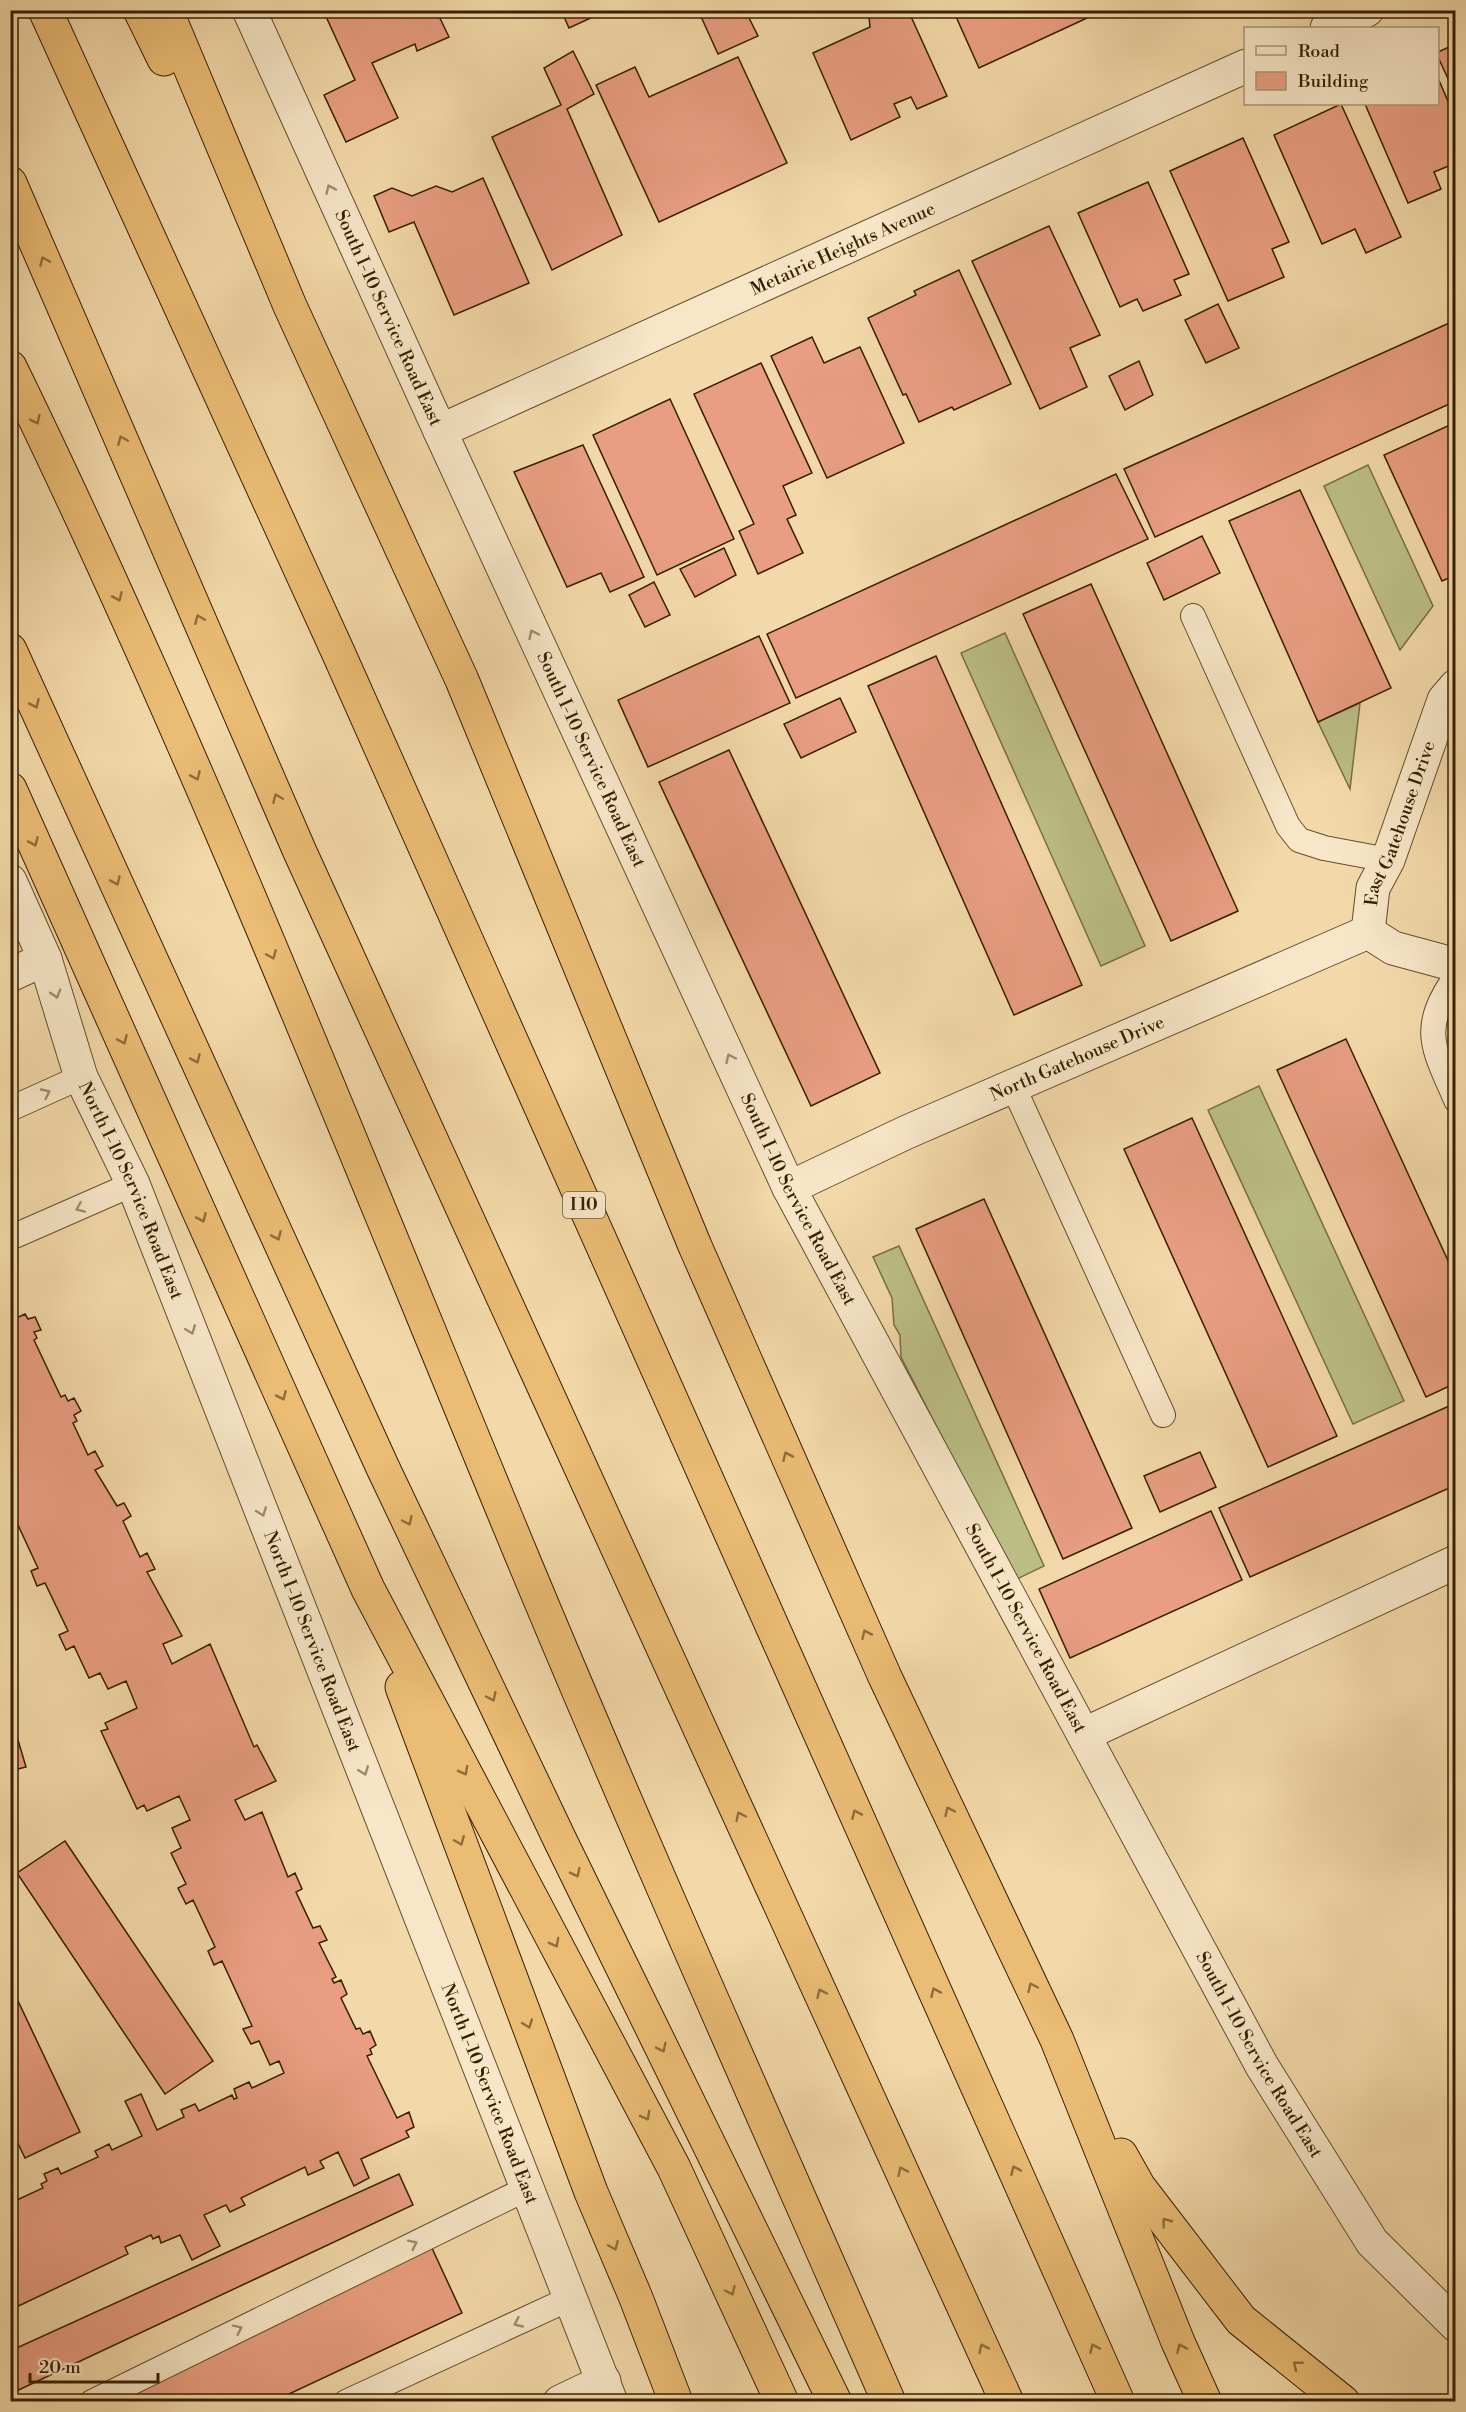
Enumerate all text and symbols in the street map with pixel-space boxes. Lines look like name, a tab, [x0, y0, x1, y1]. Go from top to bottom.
legend	[1244, 27, 1439, 105]
text: Road	[1298, 40, 1341, 63]
text: Building	[1297, 70, 1369, 93]
one-way arrow	[325, 184, 337, 195]
street label: Metairie Heights Avenue	[747, 197, 939, 301]
street label: South I-10 Service Road East	[330, 206, 448, 430]
one-way arrow	[40, 256, 52, 267]
one-way arrow	[29, 413, 40, 424]
one-way arrow	[117, 435, 129, 446]
one-way arrow	[110, 591, 122, 602]
one-way arrow	[195, 614, 207, 625]
one-way arrow	[529, 629, 541, 640]
street label: South I-10 Service Road East	[532, 648, 651, 871]
one-way arrow	[27, 697, 39, 708]
street label: East Gatehouse Drive	[1360, 738, 1440, 907]
one-way arrow	[189, 769, 201, 780]
one-way arrow	[272, 793, 284, 804]
one-way arrow	[27, 836, 39, 847]
one-way arrow	[108, 875, 120, 886]
one-way arrow	[265, 949, 277, 960]
one-way arrow	[49, 988, 61, 999]
street label: North Gatehouse Drive	[986, 1010, 1168, 1106]
one-way arrow	[115, 1033, 127, 1044]
one-way arrow	[189, 1052, 201, 1063]
one-way arrow	[725, 1054, 737, 1065]
street label: North I-10 Service Road East	[73, 1078, 189, 1303]
one-way arrow	[39, 1088, 50, 1100]
street label: South I-10 Service Road East	[735, 1089, 862, 1310]
road number: I 10	[563, 1192, 605, 1218]
one-way arrow	[75, 1200, 86, 1212]
one-way arrow	[195, 1211, 207, 1222]
one-way arrow	[270, 1230, 282, 1241]
one-way arrow	[184, 1324, 196, 1335]
one-way arrow	[274, 1389, 286, 1400]
one-way arrow	[783, 1451, 795, 1462]
one-way arrow	[255, 1506, 267, 1517]
one-way arrow	[401, 1515, 413, 1526]
street label: South I-10 Service Road East	[960, 1519, 1092, 1738]
street label: North I-10 Service Road East	[259, 1527, 366, 1756]
one-way arrow	[862, 1630, 874, 1641]
one-way arrow	[484, 1691, 496, 1702]
one-way arrow	[357, 1765, 369, 1776]
one-way arrow	[457, 1765, 468, 1775]
one-way arrow	[944, 1807, 956, 1818]
one-way arrow	[851, 1809, 863, 1820]
one-way arrow	[735, 1811, 747, 1822]
one-way arrow	[453, 1836, 466, 1846]
one-way arrow	[569, 1867, 580, 1877]
one-way arrow	[548, 1937, 559, 1948]
street label: South I-10 Service Road East	[1191, 1947, 1328, 2163]
street label: North I-10 Service Road East	[436, 1980, 544, 2208]
one-way arrow	[1027, 1983, 1039, 1994]
one-way arrow	[930, 1987, 942, 1998]
one-way arrow	[816, 1989, 828, 2000]
one-way arrow	[520, 2018, 533, 2029]
one-way arrow	[654, 2042, 666, 2053]
one-way arrow	[639, 2109, 650, 2120]
one-way arrow	[1010, 2165, 1022, 2176]
one-way arrow	[897, 2166, 909, 2177]
one-way arrow	[1162, 2218, 1173, 2229]
one-way arrow	[407, 2239, 418, 2251]
one-way arrow	[607, 2240, 619, 2251]
one-way arrow	[724, 2285, 736, 2296]
one-way arrow	[514, 2315, 525, 2327]
one-way arrow	[232, 2325, 243, 2337]
one-way arrow	[1089, 2343, 1101, 2354]
one-way arrow	[978, 2344, 990, 2355]
one-way arrow	[1176, 2344, 1188, 2355]
scale bar	[30, 2346, 158, 2384]
text: 20 m	[39, 2356, 81, 2379]
one-way arrow	[1293, 2361, 1304, 2372]

